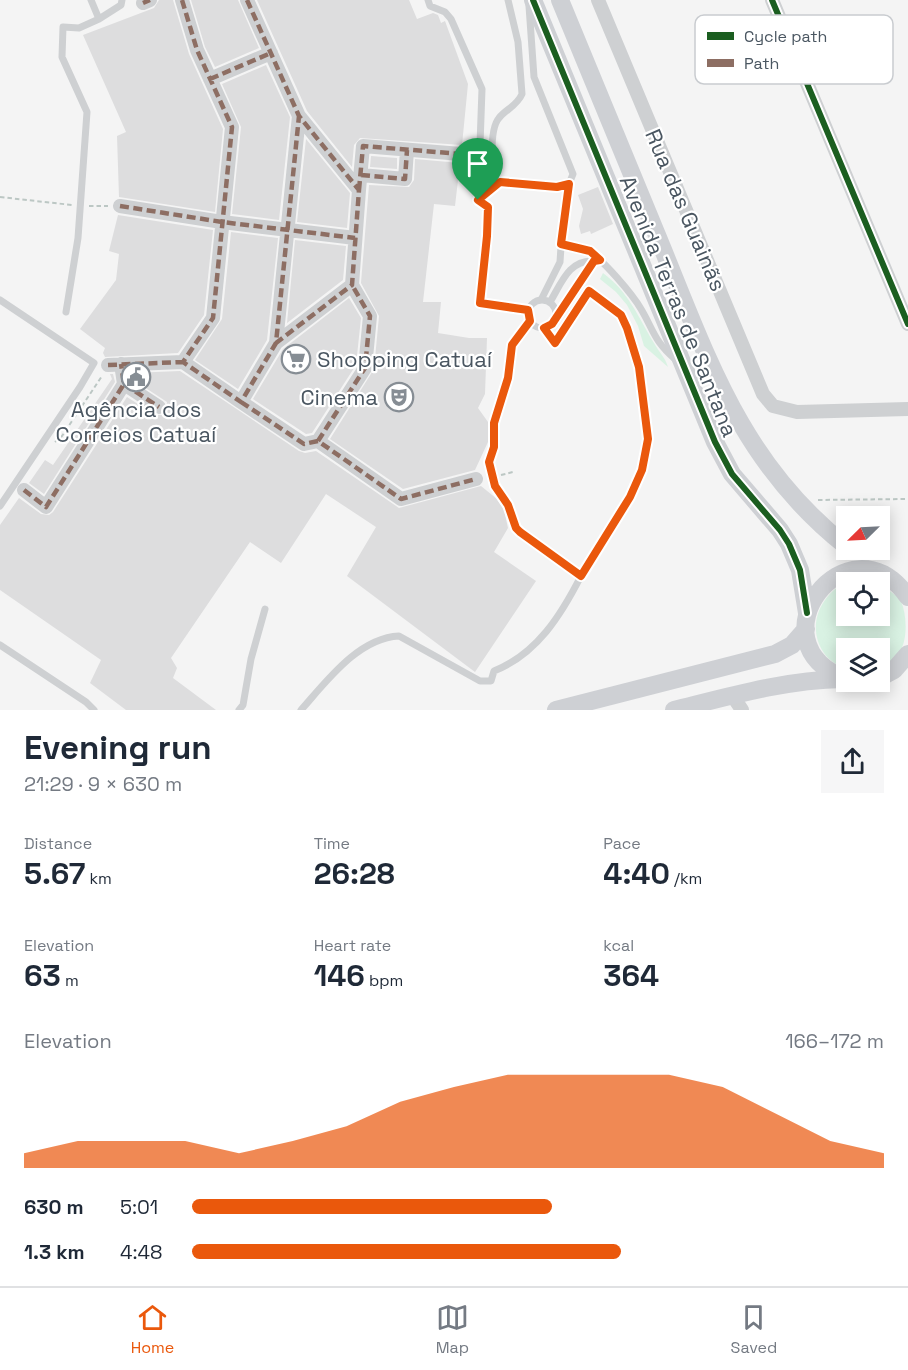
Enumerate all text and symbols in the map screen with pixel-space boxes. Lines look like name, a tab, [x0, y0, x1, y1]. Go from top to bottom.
legend	[695, 15, 893, 84]
text: Cycle path	[744, 26, 827, 47]
text: Path	[744, 53, 779, 74]
street label: Rua das Guainãs	[639, 125, 733, 295]
pin	[452, 138, 503, 200]
icon: arrive	[461, 147, 494, 180]
street label: Avenida Terras de Santana	[614, 171, 744, 441]
supermarket icon: Shopping Catuaí	[280, 343, 312, 375]
place label: Shopping Catuaí	[317, 345, 493, 373]
public building icon: Agência dos Correios Catuaí	[120, 361, 152, 393]
theatre icon: Cinema	[383, 381, 415, 413]
place label: Cinema	[300, 383, 378, 411]
place label: Agência dos Correios Catuaí	[56, 395, 217, 448]
north arrow	[836, 506, 890, 560]
map controls	[836, 506, 890, 692]
button: locate	[836, 572, 890, 626]
button: layers	[836, 638, 890, 692]
text: Evening run	[24, 727, 212, 769]
button: share	[821, 730, 884, 793]
text: 21:29 · 9 × 630 m	[24, 771, 182, 797]
text: Distance	[24, 833, 92, 854]
text: Time	[314, 833, 350, 854]
text: Pace	[603, 833, 641, 854]
text: 5.67	[24, 854, 85, 893]
text: 26:28	[314, 854, 395, 893]
text: 4:40	[603, 854, 670, 893]
text: km	[85, 868, 112, 889]
text: /km	[670, 868, 702, 889]
text: Elevation	[24, 935, 94, 956]
text: Heart rate	[314, 935, 391, 956]
text: kcal	[603, 935, 634, 956]
text: 63	[24, 956, 61, 995]
text: 146	[314, 956, 365, 995]
text: 364	[603, 956, 659, 995]
text: m	[61, 970, 79, 991]
text: bpm	[365, 970, 403, 991]
text: Elevation	[24, 1028, 112, 1054]
text: 166–172 m	[785, 1028, 884, 1054]
text: 630 m	[24, 1194, 84, 1220]
text: 5:01	[120, 1194, 158, 1220]
text: 1.3 km	[24, 1239, 85, 1265]
text: 4:48	[120, 1239, 163, 1265]
tab: Home	[131, 1301, 174, 1358]
tab: Map	[436, 1301, 469, 1358]
tab: Saved	[731, 1301, 777, 1358]

